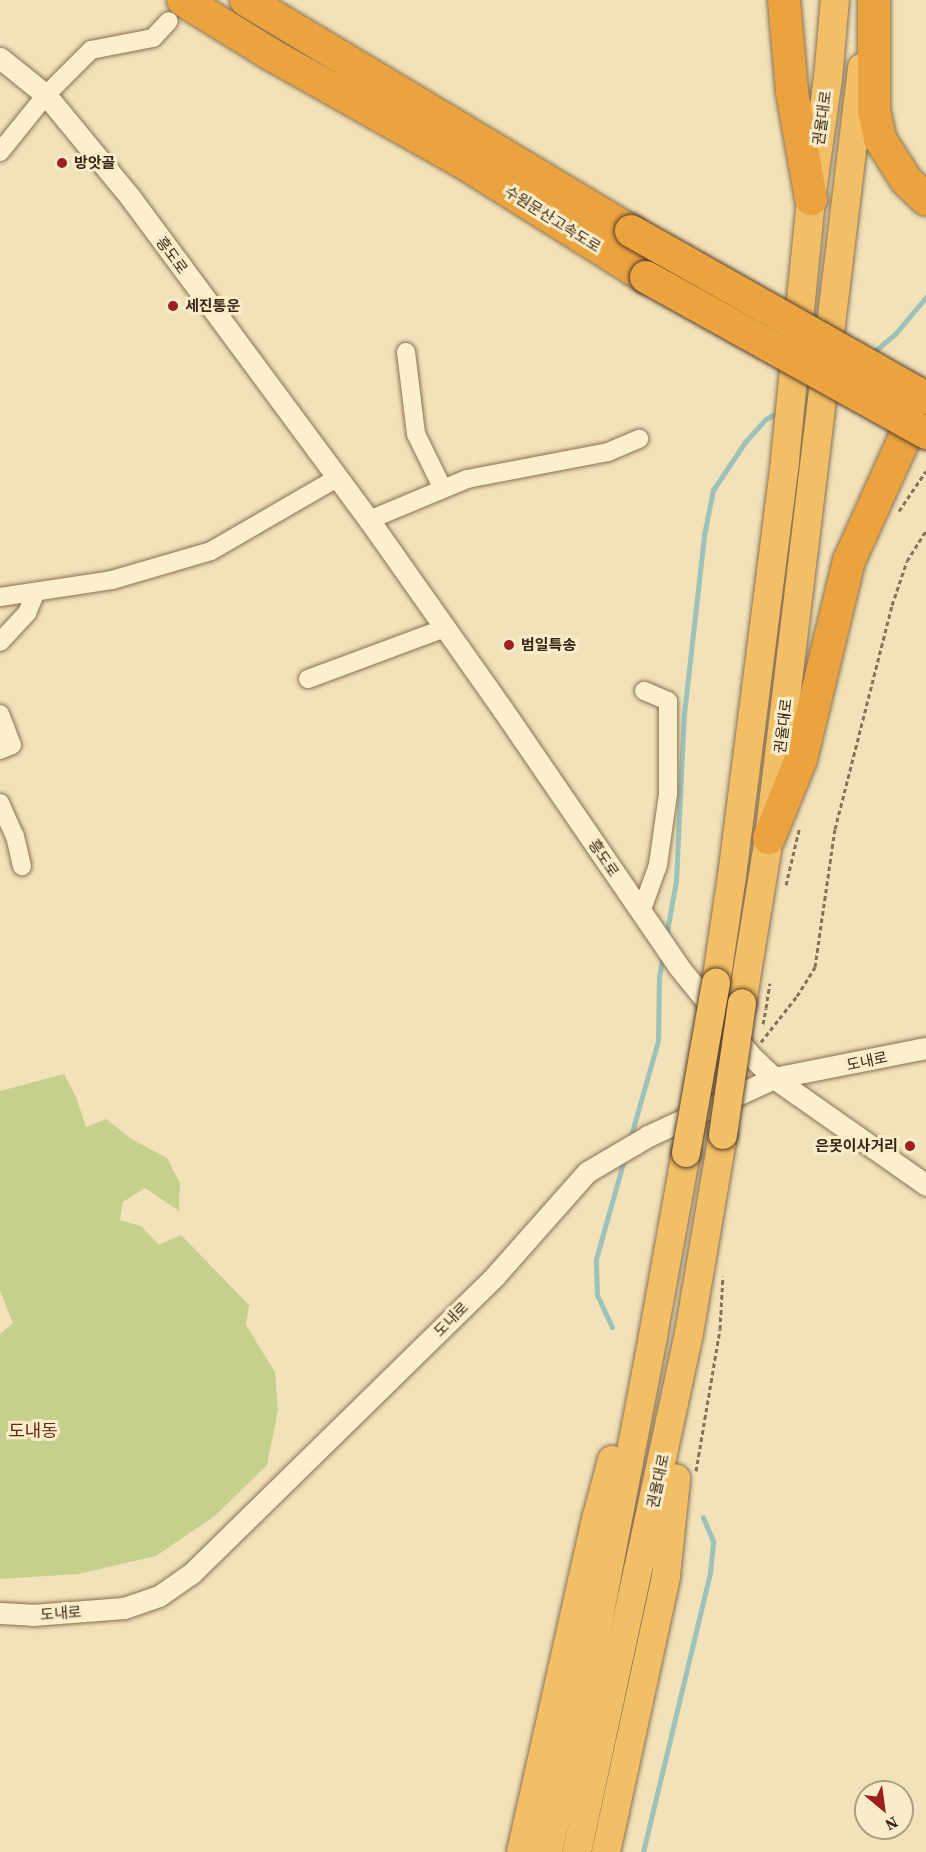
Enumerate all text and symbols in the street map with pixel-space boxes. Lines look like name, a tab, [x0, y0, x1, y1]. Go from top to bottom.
street label: 권율대로	[809, 89, 835, 147]
place label: 방앗골	[74, 154, 115, 172]
marker: 방앗골	[55, 156, 69, 170]
street label: 수원문산고속도로	[501, 182, 605, 256]
street label: 흥도로	[153, 233, 191, 277]
place label: 세진통운	[185, 297, 240, 315]
marker: 세진통운	[166, 299, 180, 313]
place label: 범일특송	[521, 636, 576, 654]
marker: 범일특송	[502, 638, 516, 652]
street label: 권율대로	[771, 698, 795, 754]
street label: 흥도로	[585, 836, 623, 880]
street label: 도내로	[845, 1048, 889, 1074]
place label: 은못이사거리	[815, 1137, 898, 1155]
marker: 은못이사거리	[903, 1139, 917, 1153]
street label: 도내로	[430, 1298, 472, 1340]
district label: 도내동	[8, 1420, 58, 1442]
street label: 권율대로	[643, 1452, 673, 1510]
street label: 도내로	[40, 1603, 82, 1623]
north arrow	[854, 1780, 914, 1840]
text: N	[881, 1812, 902, 1836]

